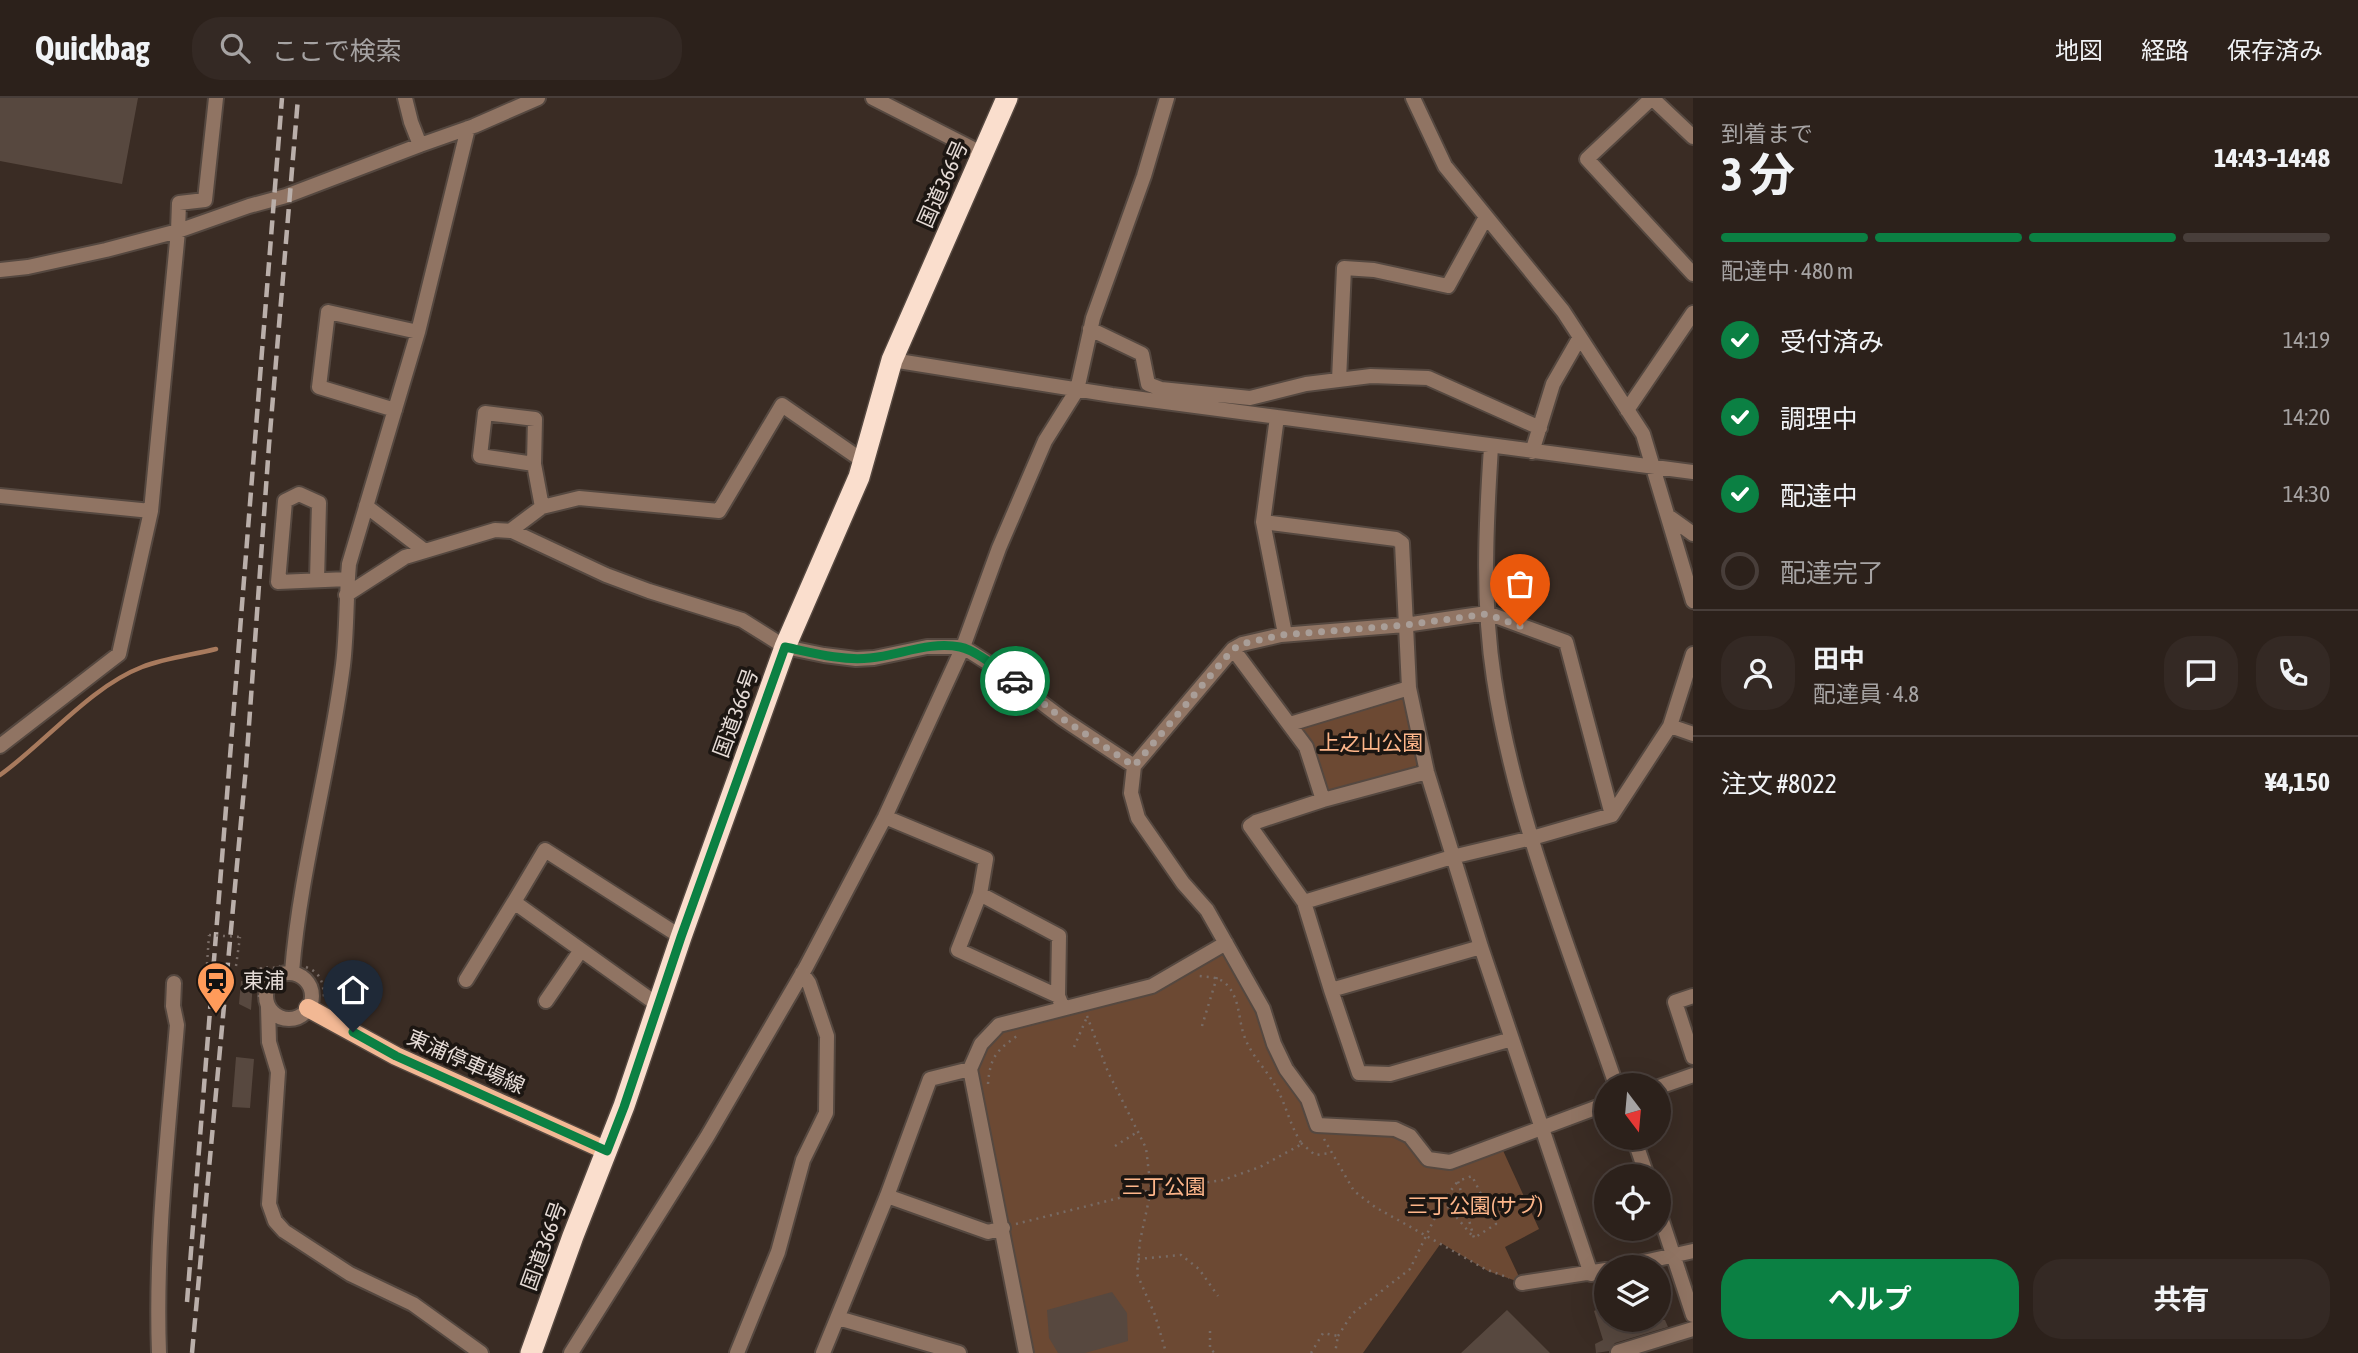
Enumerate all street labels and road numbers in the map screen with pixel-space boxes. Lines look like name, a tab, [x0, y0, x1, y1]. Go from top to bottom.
street label: 国道366号	[912, 136, 972, 231]
street label: 国道366号	[708, 665, 762, 760]
street label: 東浦停車場線	[404, 1024, 529, 1098]
street label: 国道366号	[516, 1198, 570, 1293]

